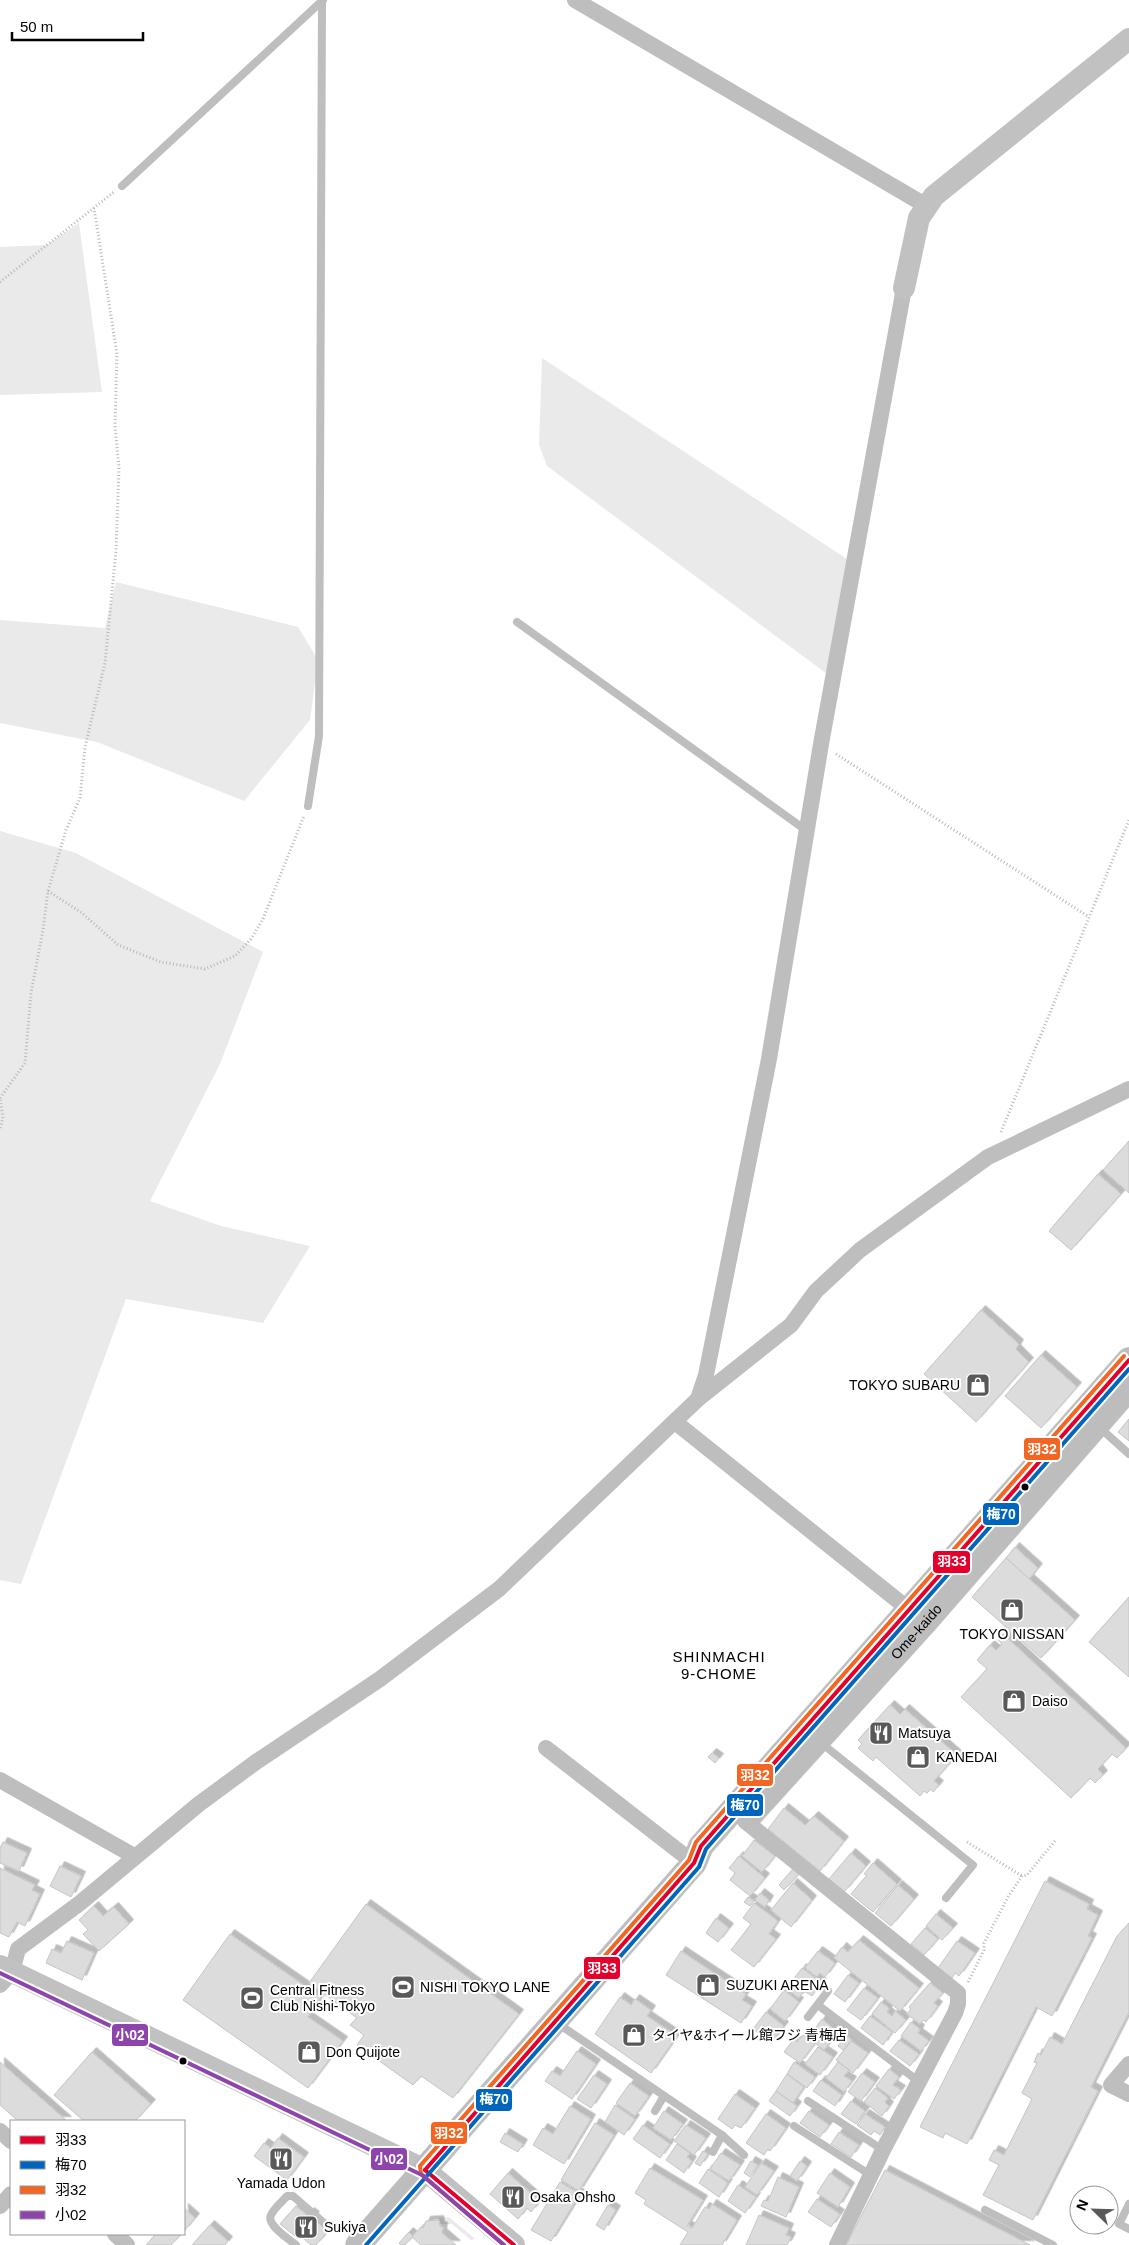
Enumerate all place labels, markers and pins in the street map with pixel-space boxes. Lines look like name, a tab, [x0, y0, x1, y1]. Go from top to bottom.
shop icon: TOKYO SUBARU	[965, 1372, 991, 1398]
place label: TOKYO SUBARU	[849, 1377, 960, 1393]
unlabelled marker	[1020, 1482, 1030, 1492]
shop icon: TOKYO NISSAN	[999, 1597, 1025, 1623]
place label: TOKYO NISSAN	[960, 1626, 1064, 1642]
shop icon: Daiso	[1001, 1688, 1027, 1714]
place label: Daiso	[1032, 1693, 1068, 1709]
restaurant icon: Matsuya	[868, 1720, 894, 1746]
place label: Matsuya	[898, 1725, 951, 1741]
shop icon: KANEDAI	[905, 1744, 931, 1770]
place label: KANEDAI	[936, 1749, 997, 1765]
shop icon: SUZUKI ARENA	[695, 1972, 721, 1998]
sports icon: NISHI TOKYO LANE	[390, 1974, 416, 2000]
place label: SUZUKI ARENA	[726, 1977, 829, 1993]
place label: NISHI TOKYO LANE	[420, 1979, 550, 1995]
place label: Central Fitness Club Nishi-Tokyo	[270, 1982, 375, 2014]
sports icon: Central Fitness Club Nishi-Tokyo	[239, 1985, 265, 2011]
shop icon: タイヤ&ホイール館フジ 青梅店	[621, 2022, 647, 2048]
place label: タイヤ&ホイール館フジ 青梅店	[652, 2027, 847, 2043]
shop icon: Don Quijote	[296, 2039, 322, 2065]
place label: Don Quijote	[326, 2044, 400, 2060]
unlabelled marker	[178, 2056, 188, 2066]
restaurant icon: Yamada Udon	[268, 2146, 294, 2172]
place label: Yamada Udon	[237, 2175, 325, 2191]
restaurant icon: Osaka Ohsho	[500, 2184, 526, 2210]
place label: Osaka Ohsho	[530, 2189, 616, 2205]
restaurant icon: Sukiya	[293, 2214, 319, 2240]
place label: Sukiya	[324, 2219, 366, 2235]

